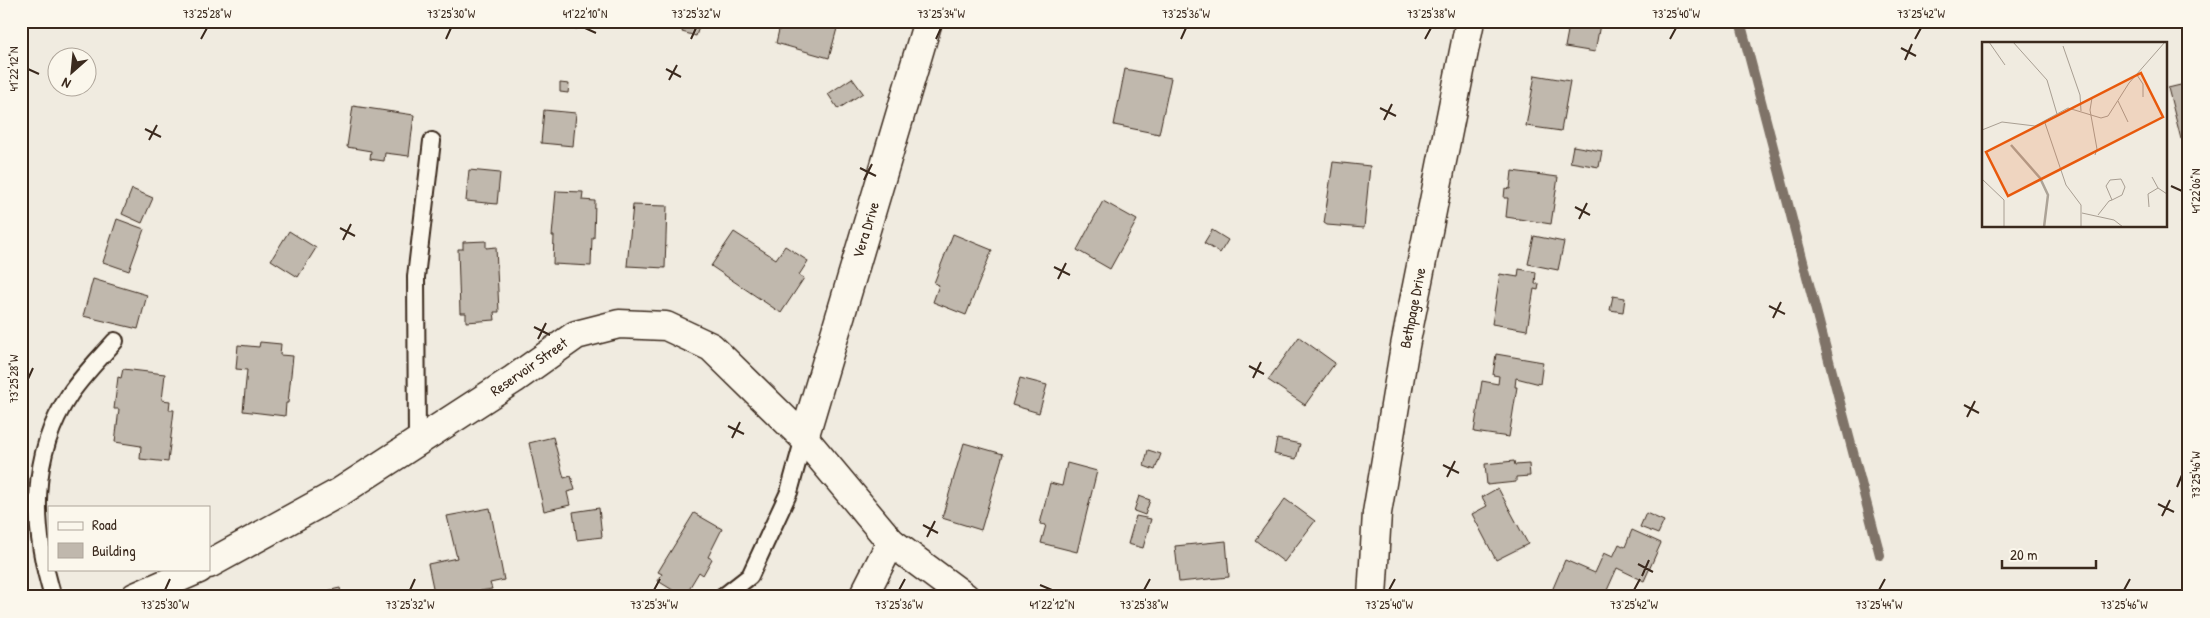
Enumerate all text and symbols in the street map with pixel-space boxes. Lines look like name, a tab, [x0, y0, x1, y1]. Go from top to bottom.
text: 73°25'28"W	[183, 5, 232, 22]
text: 73°25'30"W	[427, 5, 476, 22]
text: 41°22'10"N	[563, 5, 607, 22]
text: 73°25'32"W	[672, 5, 721, 22]
text: 73°25'34"W	[917, 5, 965, 22]
text: 73°25'36"W	[1162, 5, 1211, 22]
text: 73°25'38"W	[1407, 5, 1456, 22]
text: 73°25'40"W	[1652, 5, 1700, 22]
text: 73°25'42"W	[1897, 5, 1946, 22]
inset map	[1982, 42, 2168, 228]
text: 41°22'12"N	[5, 47, 22, 91]
north arrow	[48, 48, 98, 98]
text: N	[58, 74, 74, 94]
text: 41°22'06"N	[2187, 168, 2204, 214]
street label: Vera Drive	[847, 199, 884, 261]
street label: Bethpage Drive	[1394, 266, 1431, 350]
street label: Reservoir Street	[486, 332, 572, 401]
text: 73°25'28"W	[5, 354, 22, 403]
text: 73°25'46"W	[2187, 451, 2204, 499]
legend	[48, 506, 210, 570]
text: Road	[92, 514, 117, 535]
scale bar	[2002, 538, 2096, 570]
text: Building	[92, 540, 136, 561]
text: 20 m	[2010, 544, 2037, 565]
text: 73°25'30"W	[141, 596, 190, 613]
text: 73°25'32"W	[386, 596, 435, 613]
text: 73°25'34"W	[630, 596, 678, 613]
text: 73°25'36"W	[875, 596, 924, 613]
text: 41°22'12"N	[1030, 596, 1074, 613]
text: 73°25'38"W	[1120, 596, 1169, 613]
text: 73°25'40"W	[1365, 596, 1413, 613]
text: 73°25'42"W	[1610, 596, 1659, 613]
text: 73°25'44"W	[1856, 596, 1903, 613]
text: 73°25'46"W	[2100, 596, 2148, 613]

